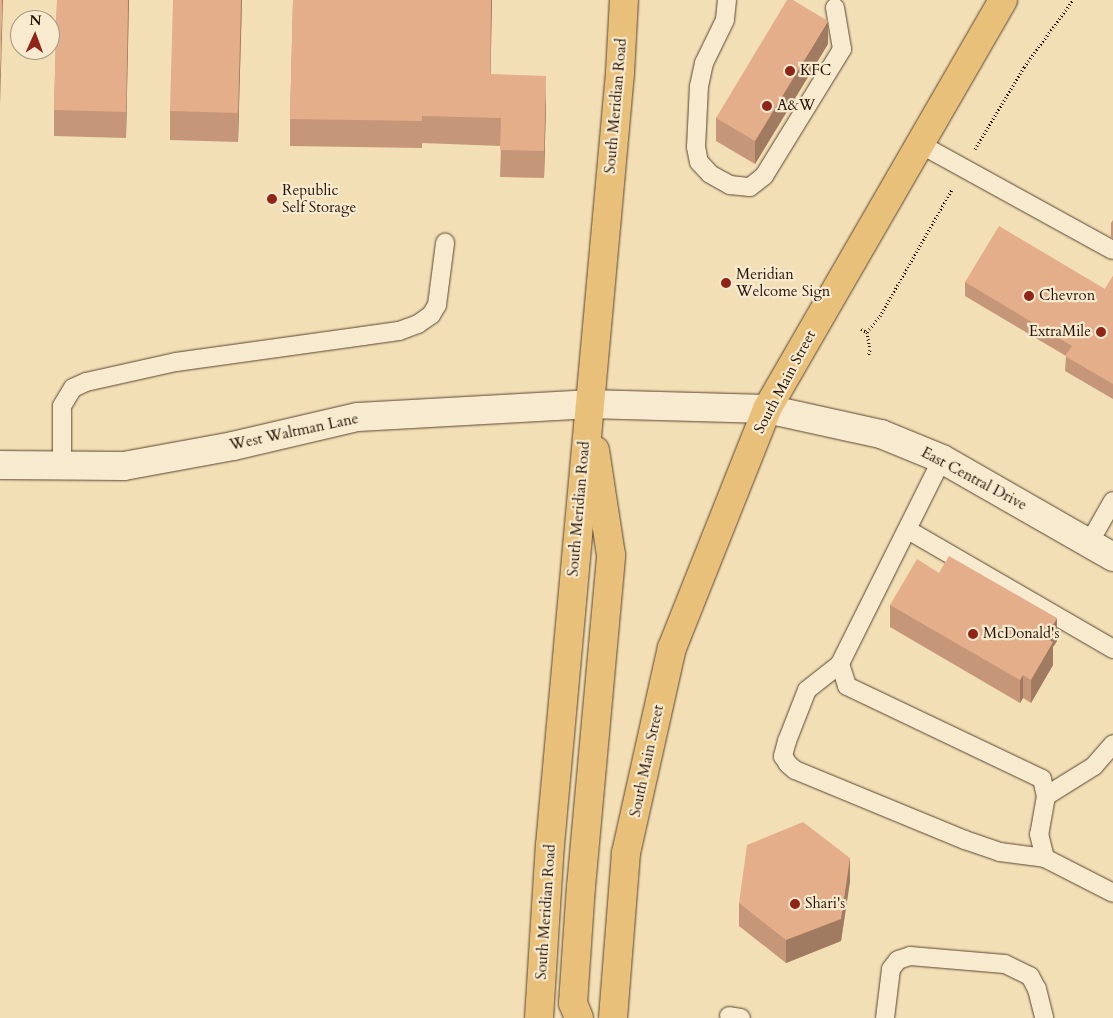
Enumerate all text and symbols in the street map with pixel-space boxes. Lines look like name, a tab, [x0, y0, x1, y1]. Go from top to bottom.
north arrow	[10, 10, 60, 60]
text: N	[29, 11, 42, 30]
street label: South Meridian Road	[601, 38, 631, 174]
place label: KFC	[800, 62, 831, 80]
marker: KFC	[784, 65, 796, 77]
place label: A&W	[777, 97, 815, 115]
marker: A&W	[761, 100, 773, 112]
place label: Republic Self Storage	[282, 181, 356, 216]
marker: Republic Self Storage	[266, 193, 278, 205]
place label: Meridian Welcome Sign	[736, 265, 830, 300]
marker: Meridian Welcome Sign	[720, 277, 732, 289]
place label: Chevron	[1039, 287, 1095, 305]
marker: Chevron	[1023, 290, 1035, 302]
place label: ExtraMile	[1029, 323, 1091, 341]
marker: ExtraMile	[1095, 326, 1107, 338]
street label: South Main Street	[750, 327, 820, 437]
street label: West Waltman Lane	[228, 410, 360, 454]
street label: South Meridian Road	[564, 441, 594, 577]
street label: East Central Drive	[918, 444, 1030, 514]
place label: McDonald's	[983, 625, 1059, 643]
marker: McDonald's	[967, 628, 979, 640]
street label: South Main Street	[626, 703, 668, 819]
street label: South Meridian Road	[532, 844, 560, 980]
place label: Shari's	[805, 895, 845, 913]
marker: Shari's	[789, 898, 801, 910]

